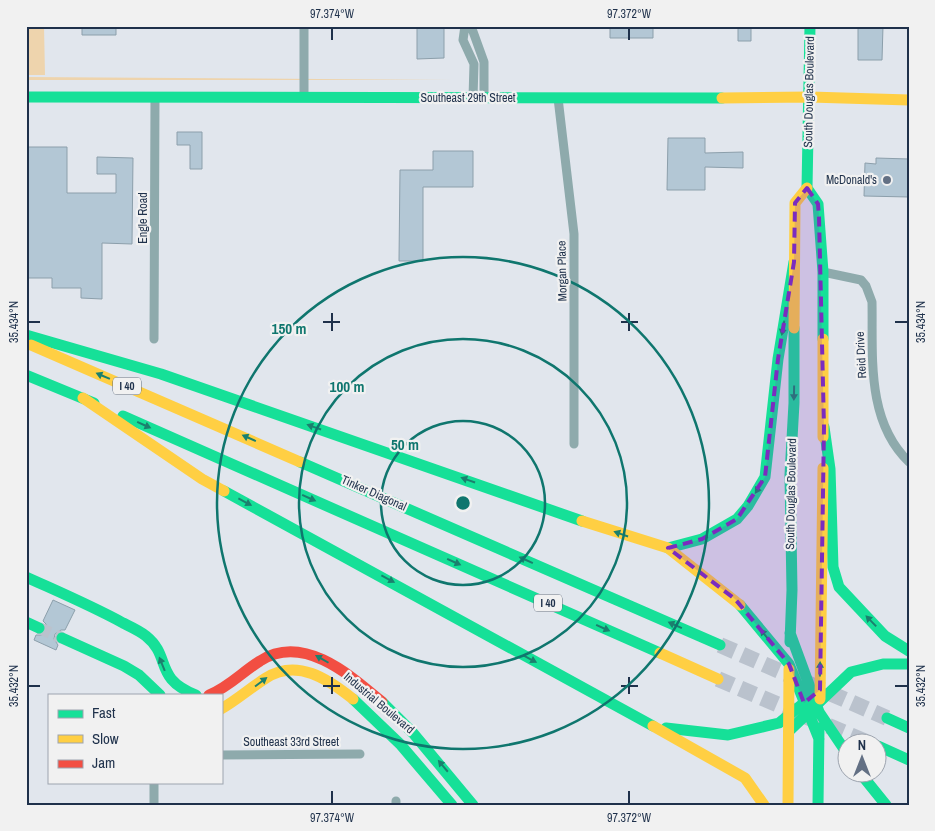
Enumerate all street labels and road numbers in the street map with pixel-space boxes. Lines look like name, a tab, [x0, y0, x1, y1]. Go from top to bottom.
street label: South Douglas Boulevard	[800, 36, 818, 148]
street label: Southeast 29th Street	[420, 90, 516, 106]
street label: Engle Road	[135, 192, 151, 244]
street label: Morgan Place	[553, 241, 571, 301]
street label: Reid Drive	[852, 331, 870, 379]
road number: I 40	[113, 378, 141, 394]
street label: South Douglas Boulevard	[782, 438, 800, 550]
street label: Tinker Diagonal	[339, 471, 409, 515]
road number: I 40	[534, 594, 562, 612]
street label: Industrial Boulevard	[340, 669, 418, 737]
street label: Southeast 33rd Street	[243, 734, 339, 750]

